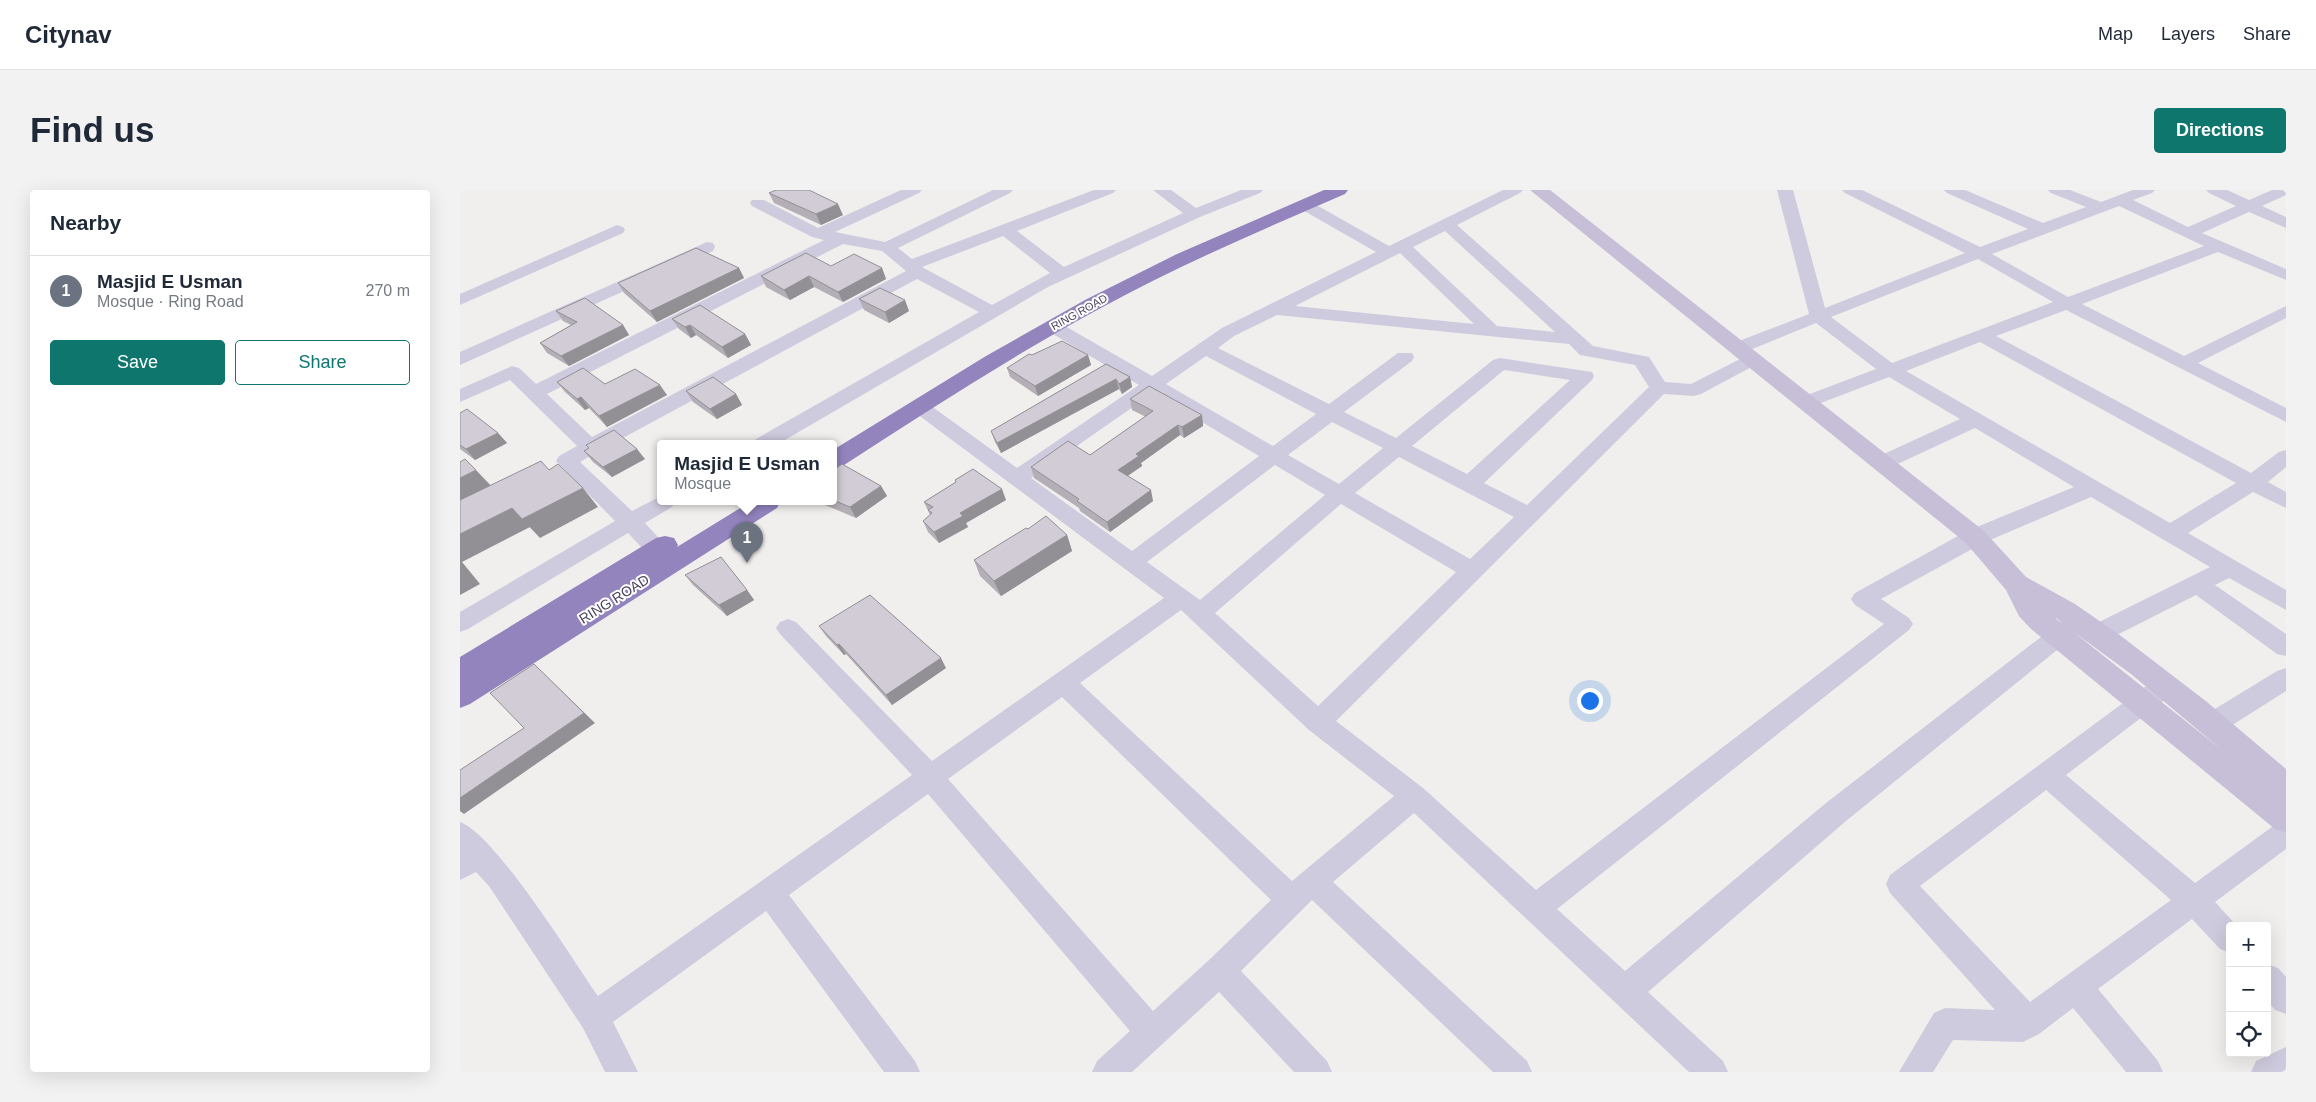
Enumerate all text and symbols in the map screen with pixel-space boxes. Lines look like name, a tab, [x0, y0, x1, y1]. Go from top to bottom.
text: Citynav	[25, 21, 112, 48]
text: Map	[2098, 24, 2133, 44]
text: Layers	[2161, 24, 2215, 44]
text: Share	[2243, 24, 2291, 44]
button: Directions	[2154, 108, 2286, 153]
text: Find us	[30, 110, 154, 149]
text: Nearby	[50, 211, 121, 234]
text: Masjid E Usman	[97, 271, 243, 292]
text: 1	[62, 282, 70, 299]
text: 270 m	[366, 282, 410, 299]
street label: RING ROAD	[1049, 292, 1109, 332]
text: Mosque · Ring Road	[97, 293, 244, 310]
button: Save	[50, 340, 225, 385]
button: Share	[235, 340, 410, 385]
popup	[657, 440, 837, 505]
text: Masjid E Usman	[674, 453, 820, 474]
text: Mosque	[674, 475, 731, 492]
pin: 1	[731, 522, 763, 563]
street label: RING ROAD	[576, 571, 652, 627]
your location	[1577, 688, 1603, 714]
map controls	[2226, 922, 2271, 1057]
button: +	[2226, 922, 2271, 967]
button: −	[2226, 967, 2271, 1012]
button: locate	[2226, 1012, 2271, 1057]

